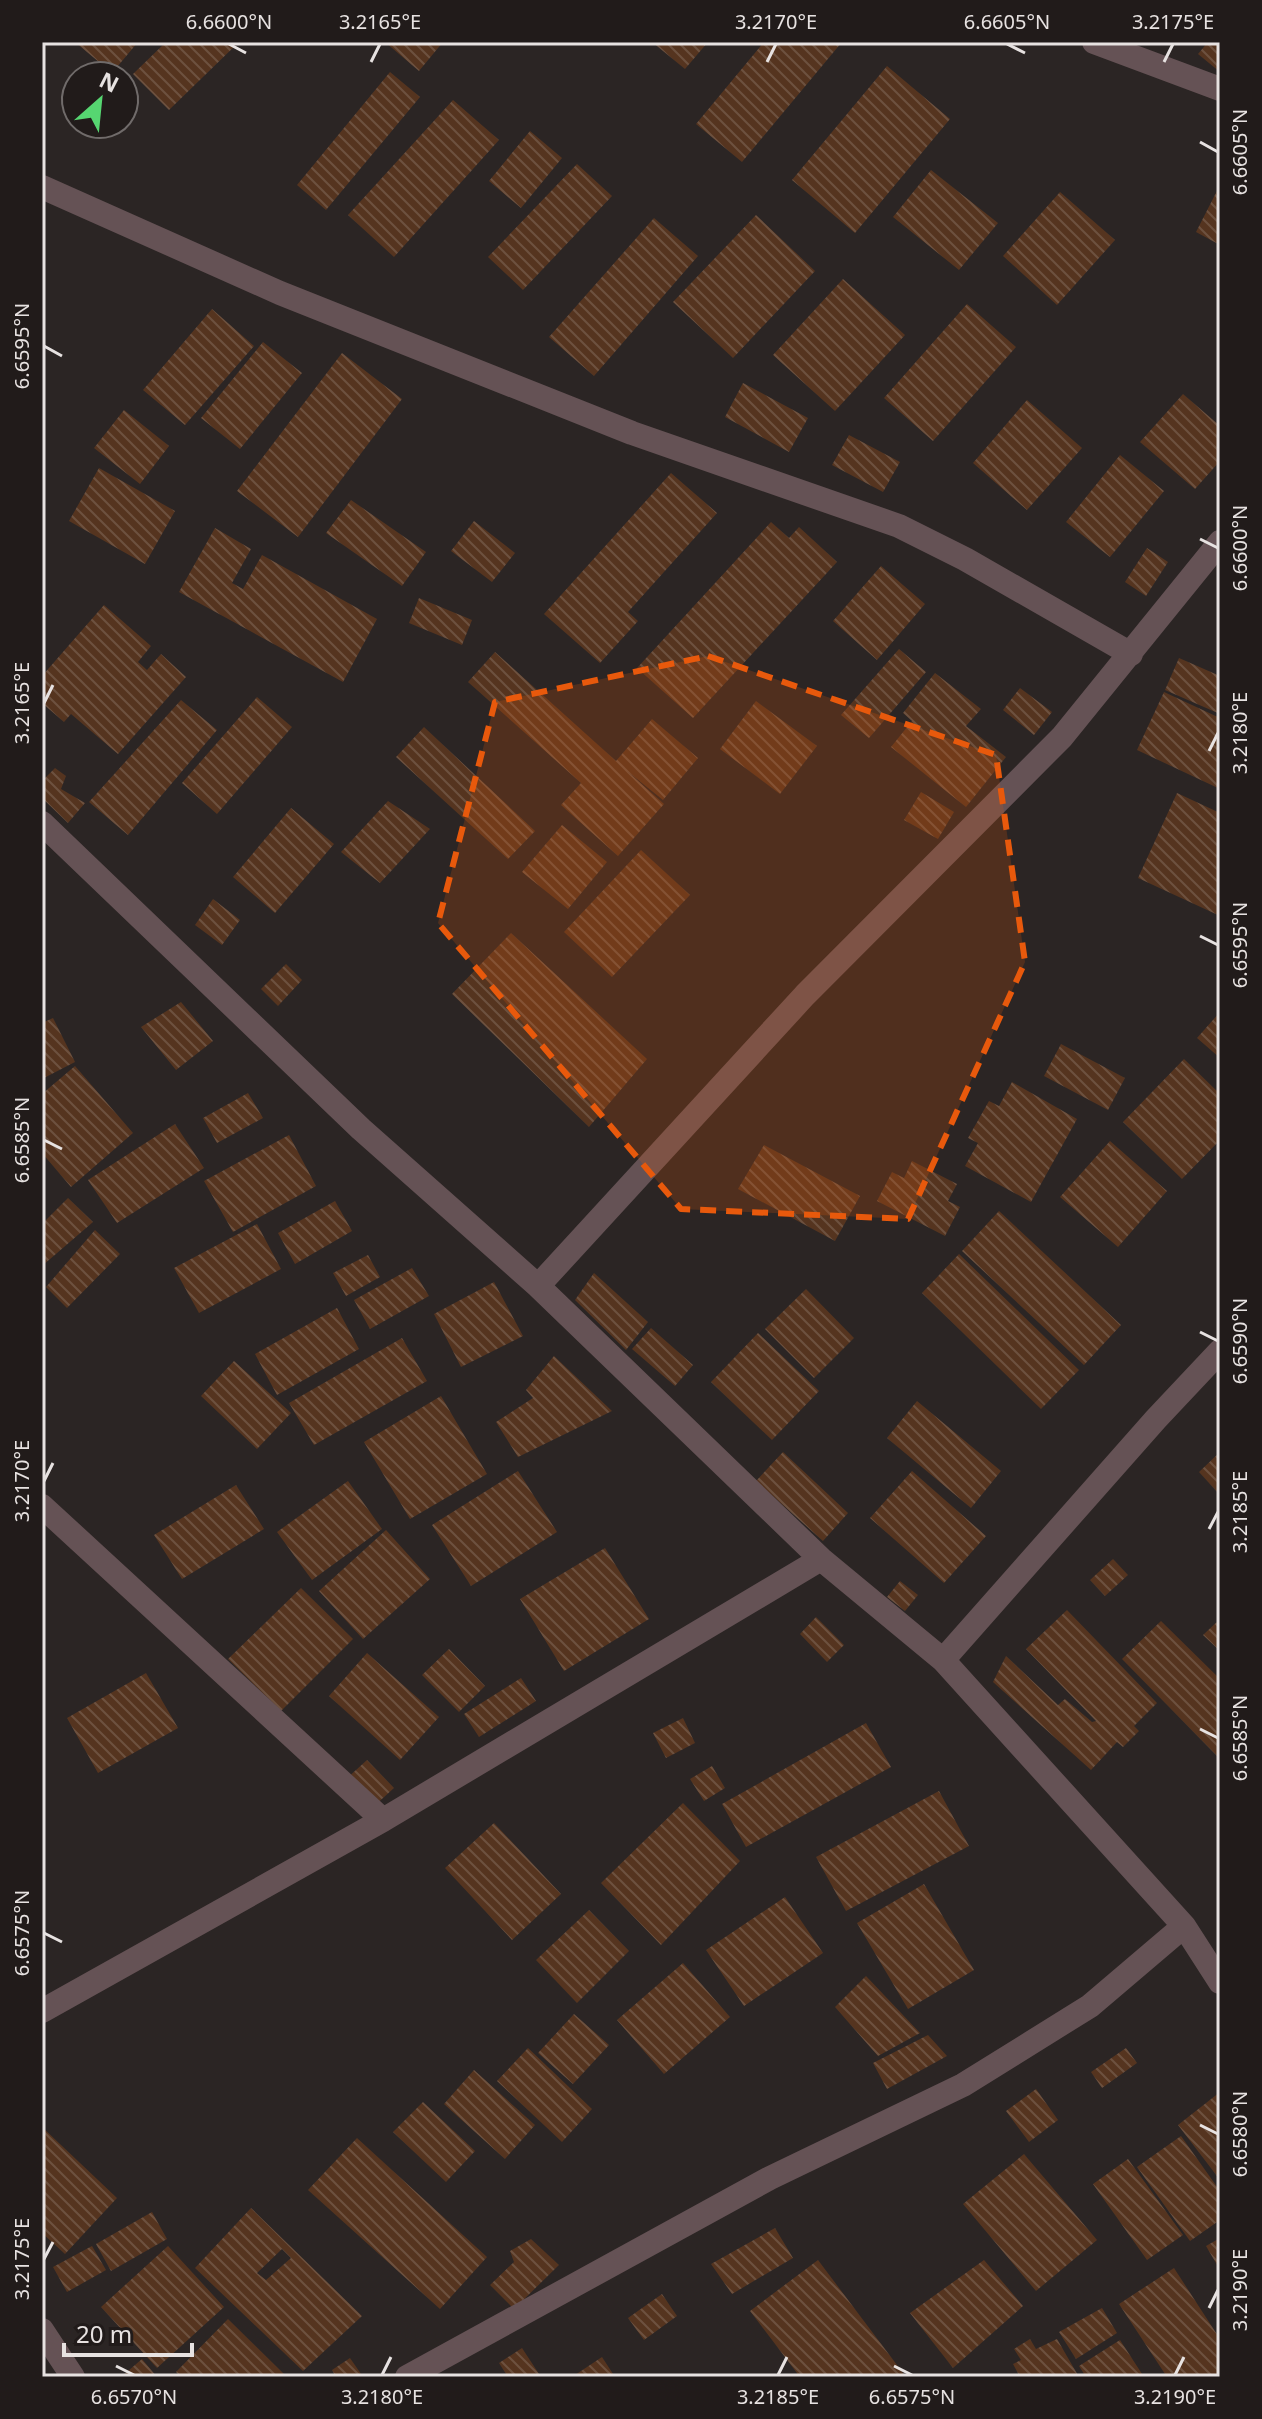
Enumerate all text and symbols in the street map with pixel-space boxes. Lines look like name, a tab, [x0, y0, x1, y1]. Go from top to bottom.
text: 6.6600°N	[186, 8, 272, 35]
text: 3.2165°E	[339, 8, 421, 35]
text: 3.2170°E	[735, 8, 817, 35]
text: 6.6605°N	[964, 8, 1050, 35]
text: 3.2175°E	[1132, 8, 1214, 35]
north arrow	[60, 60, 140, 140]
text: N	[95, 64, 124, 99]
text: 6.6605°N	[1226, 109, 1253, 195]
text: 6.6595°N	[8, 303, 35, 389]
text: 6.6600°N	[1226, 505, 1253, 591]
text: 3.2165°E	[8, 662, 35, 744]
text: 3.2180°E	[1226, 692, 1253, 774]
text: 6.6595°N	[1226, 902, 1253, 988]
text: 6.6585°N	[8, 1097, 35, 1183]
text: 6.6590°N	[1226, 1298, 1253, 1384]
text: 3.2170°E	[8, 1440, 35, 1522]
text: 3.2185°E	[1226, 1471, 1253, 1553]
text: 6.6585°N	[1226, 1695, 1253, 1781]
text: 6.6575°N	[8, 1890, 35, 1976]
text: 6.6580°N	[1226, 2091, 1253, 2177]
text: 3.2175°E	[8, 2218, 35, 2300]
text: 3.2190°E	[1226, 2249, 1253, 2331]
scale bar	[64, 2307, 192, 2357]
text: 20 m	[76, 2317, 132, 2350]
text: 6.6570°N	[91, 2383, 177, 2410]
text: 3.2180°E	[341, 2383, 423, 2410]
text: 3.2185°E	[737, 2383, 819, 2410]
text: 6.6575°N	[869, 2383, 955, 2410]
text: 3.2190°E	[1134, 2383, 1216, 2410]

